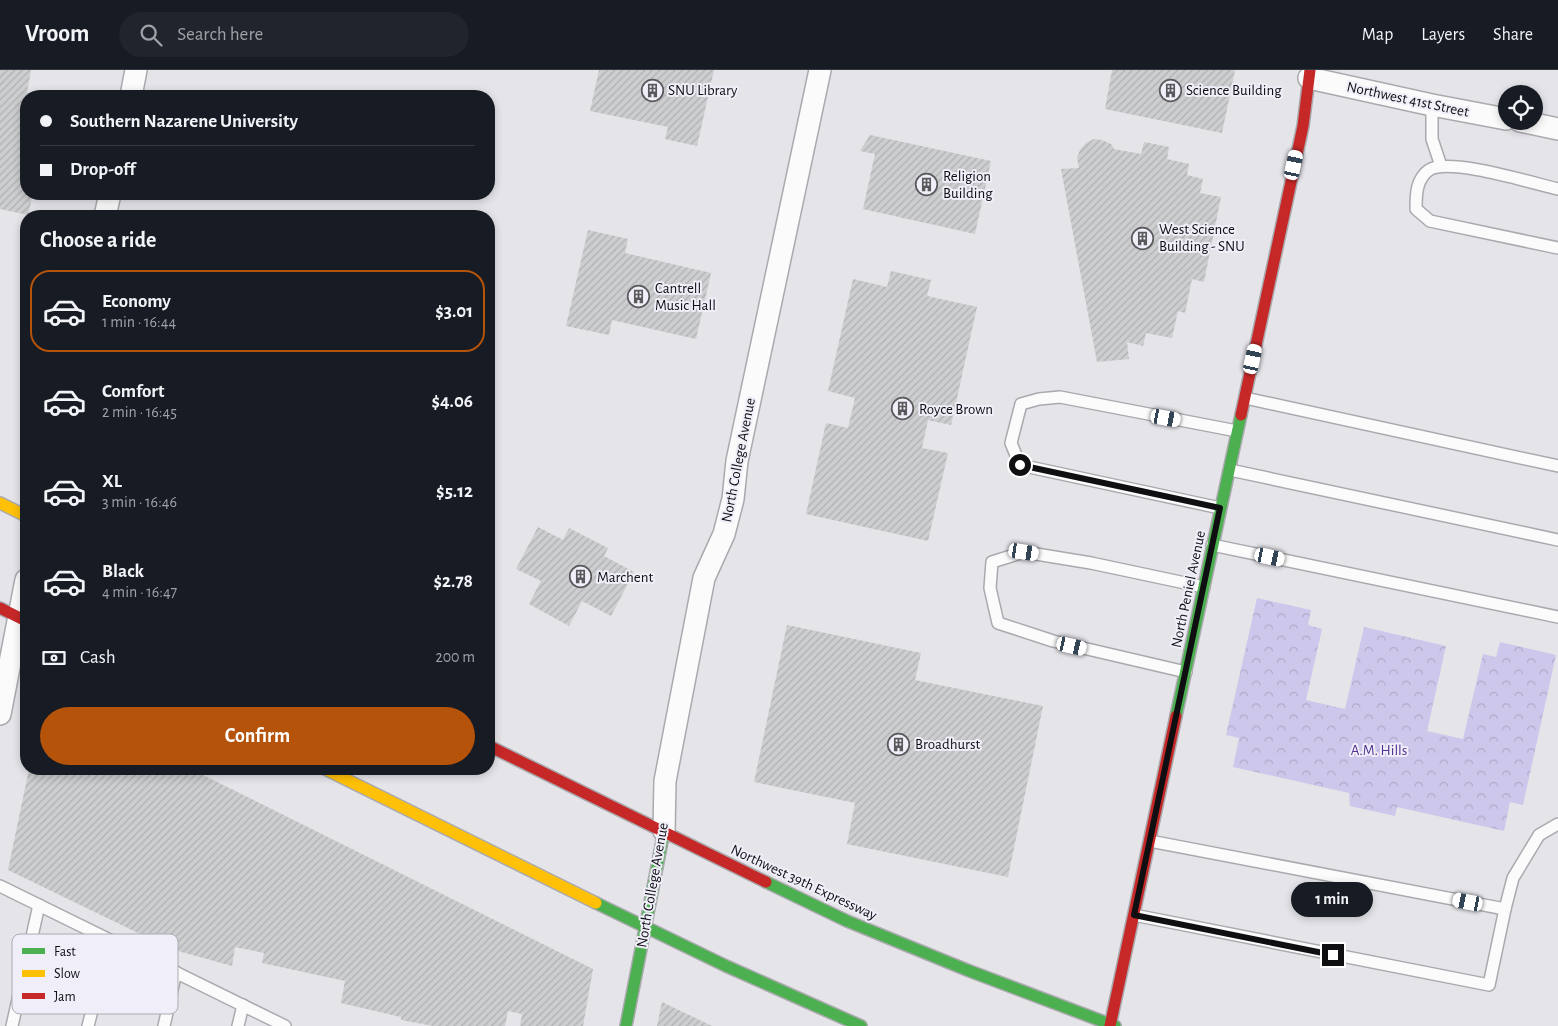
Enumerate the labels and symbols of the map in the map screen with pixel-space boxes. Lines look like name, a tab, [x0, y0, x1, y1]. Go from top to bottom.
building icon: SNU Library	[640, 78, 664, 102]
building icon: Science Building	[1158, 78, 1182, 102]
street label: Northwest 41st Street	[1345, 79, 1471, 120]
place label: SNU Library	[668, 83, 738, 98]
place label: Science Building	[1186, 83, 1282, 98]
car	[1283, 149, 1304, 181]
place label: Religion Building	[943, 169, 993, 201]
building icon: Religion Building	[915, 173, 939, 197]
place label: West Science Building - SNU	[1159, 222, 1245, 254]
building icon: West Science Building - SNU	[1131, 226, 1155, 250]
place label: Cantrell Music Hall	[655, 281, 716, 313]
building icon: Cantrell Music Hall	[627, 285, 651, 309]
car	[1242, 343, 1263, 375]
street label: North College Avenue	[719, 396, 758, 524]
building icon: Royce Brown	[891, 397, 915, 421]
place label: Royce Brown	[919, 402, 993, 417]
car	[1149, 408, 1182, 428]
route start	[1009, 454, 1031, 476]
street label: North Peniel Avenue	[1169, 529, 1208, 649]
car	[1008, 542, 1039, 562]
car	[1253, 547, 1286, 567]
building icon: Marchent	[569, 565, 593, 589]
place label: Marchent	[597, 570, 654, 585]
car	[1055, 635, 1088, 657]
building icon: Broadhurst	[887, 732, 911, 756]
place label: Broadhurst	[915, 737, 980, 752]
park label: A.M. Hills	[1351, 743, 1407, 758]
street label: North College Avenue	[634, 821, 671, 949]
street label: Northwest 39th Expressway	[728, 842, 880, 923]
callout: 1 min	[1292, 882, 1374, 918]
car	[1451, 892, 1484, 912]
legend	[12, 934, 178, 1014]
route end	[1322, 944, 1344, 966]
text: Fast	[54, 945, 76, 959]
text: Slow	[54, 967, 81, 981]
text: Jam	[54, 990, 76, 1004]

